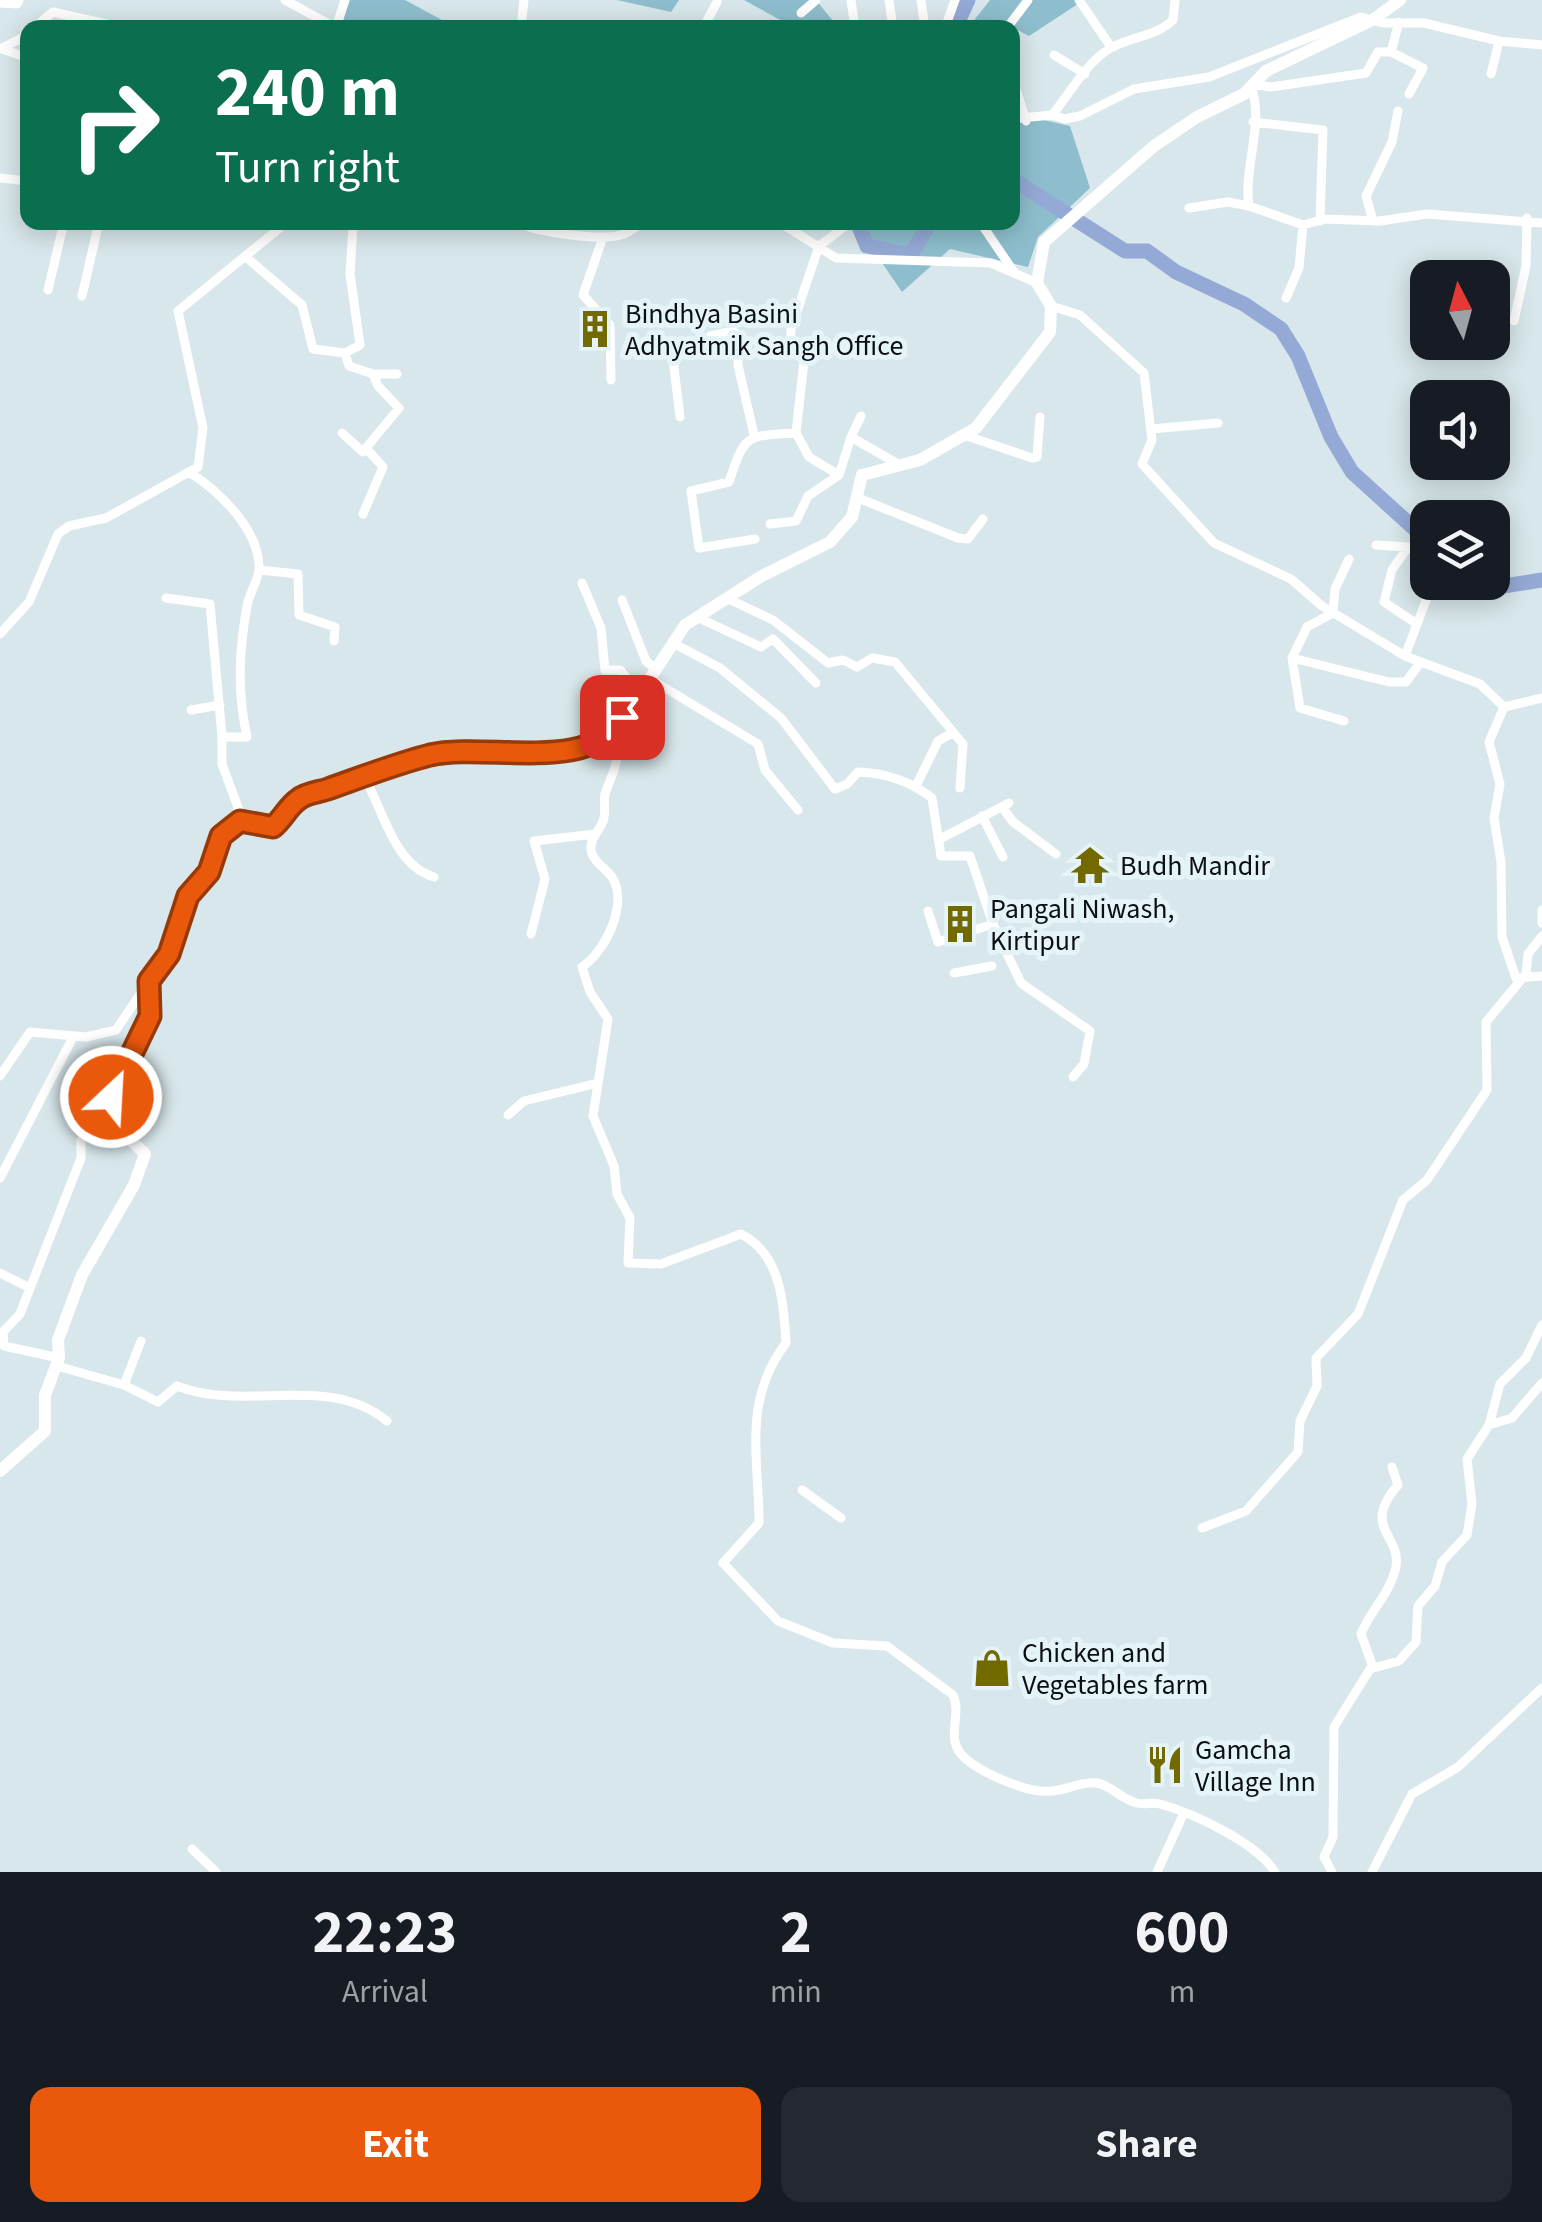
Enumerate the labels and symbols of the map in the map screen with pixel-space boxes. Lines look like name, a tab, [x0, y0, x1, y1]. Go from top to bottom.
north arrow	[1410, 260, 1510, 360]
place label: Bindhya Basini Adhyatmik Sangh Office	[625, 294, 903, 366]
building icon: Bindhya Basini Adhyatmik Sangh Office	[574, 308, 616, 350]
pin	[580, 675, 665, 760]
temple icon: Budh Mandir	[1069, 844, 1111, 886]
place label: Budh Mandir	[1120, 846, 1270, 886]
place label: Pangali Niwash, Kirtipur	[990, 889, 1174, 961]
building icon: Pangali Niwash, Kirtipur	[939, 903, 981, 945]
position arrow	[59, 1045, 163, 1149]
place label: Chicken and Vegetables farm	[1022, 1633, 1208, 1705]
shop icon: Chicken and Vegetables farm	[971, 1647, 1013, 1689]
place label: Gamcha Village Inn	[1195, 1730, 1316, 1802]
restaurant icon: Gamcha Village Inn	[1144, 1744, 1186, 1786]

